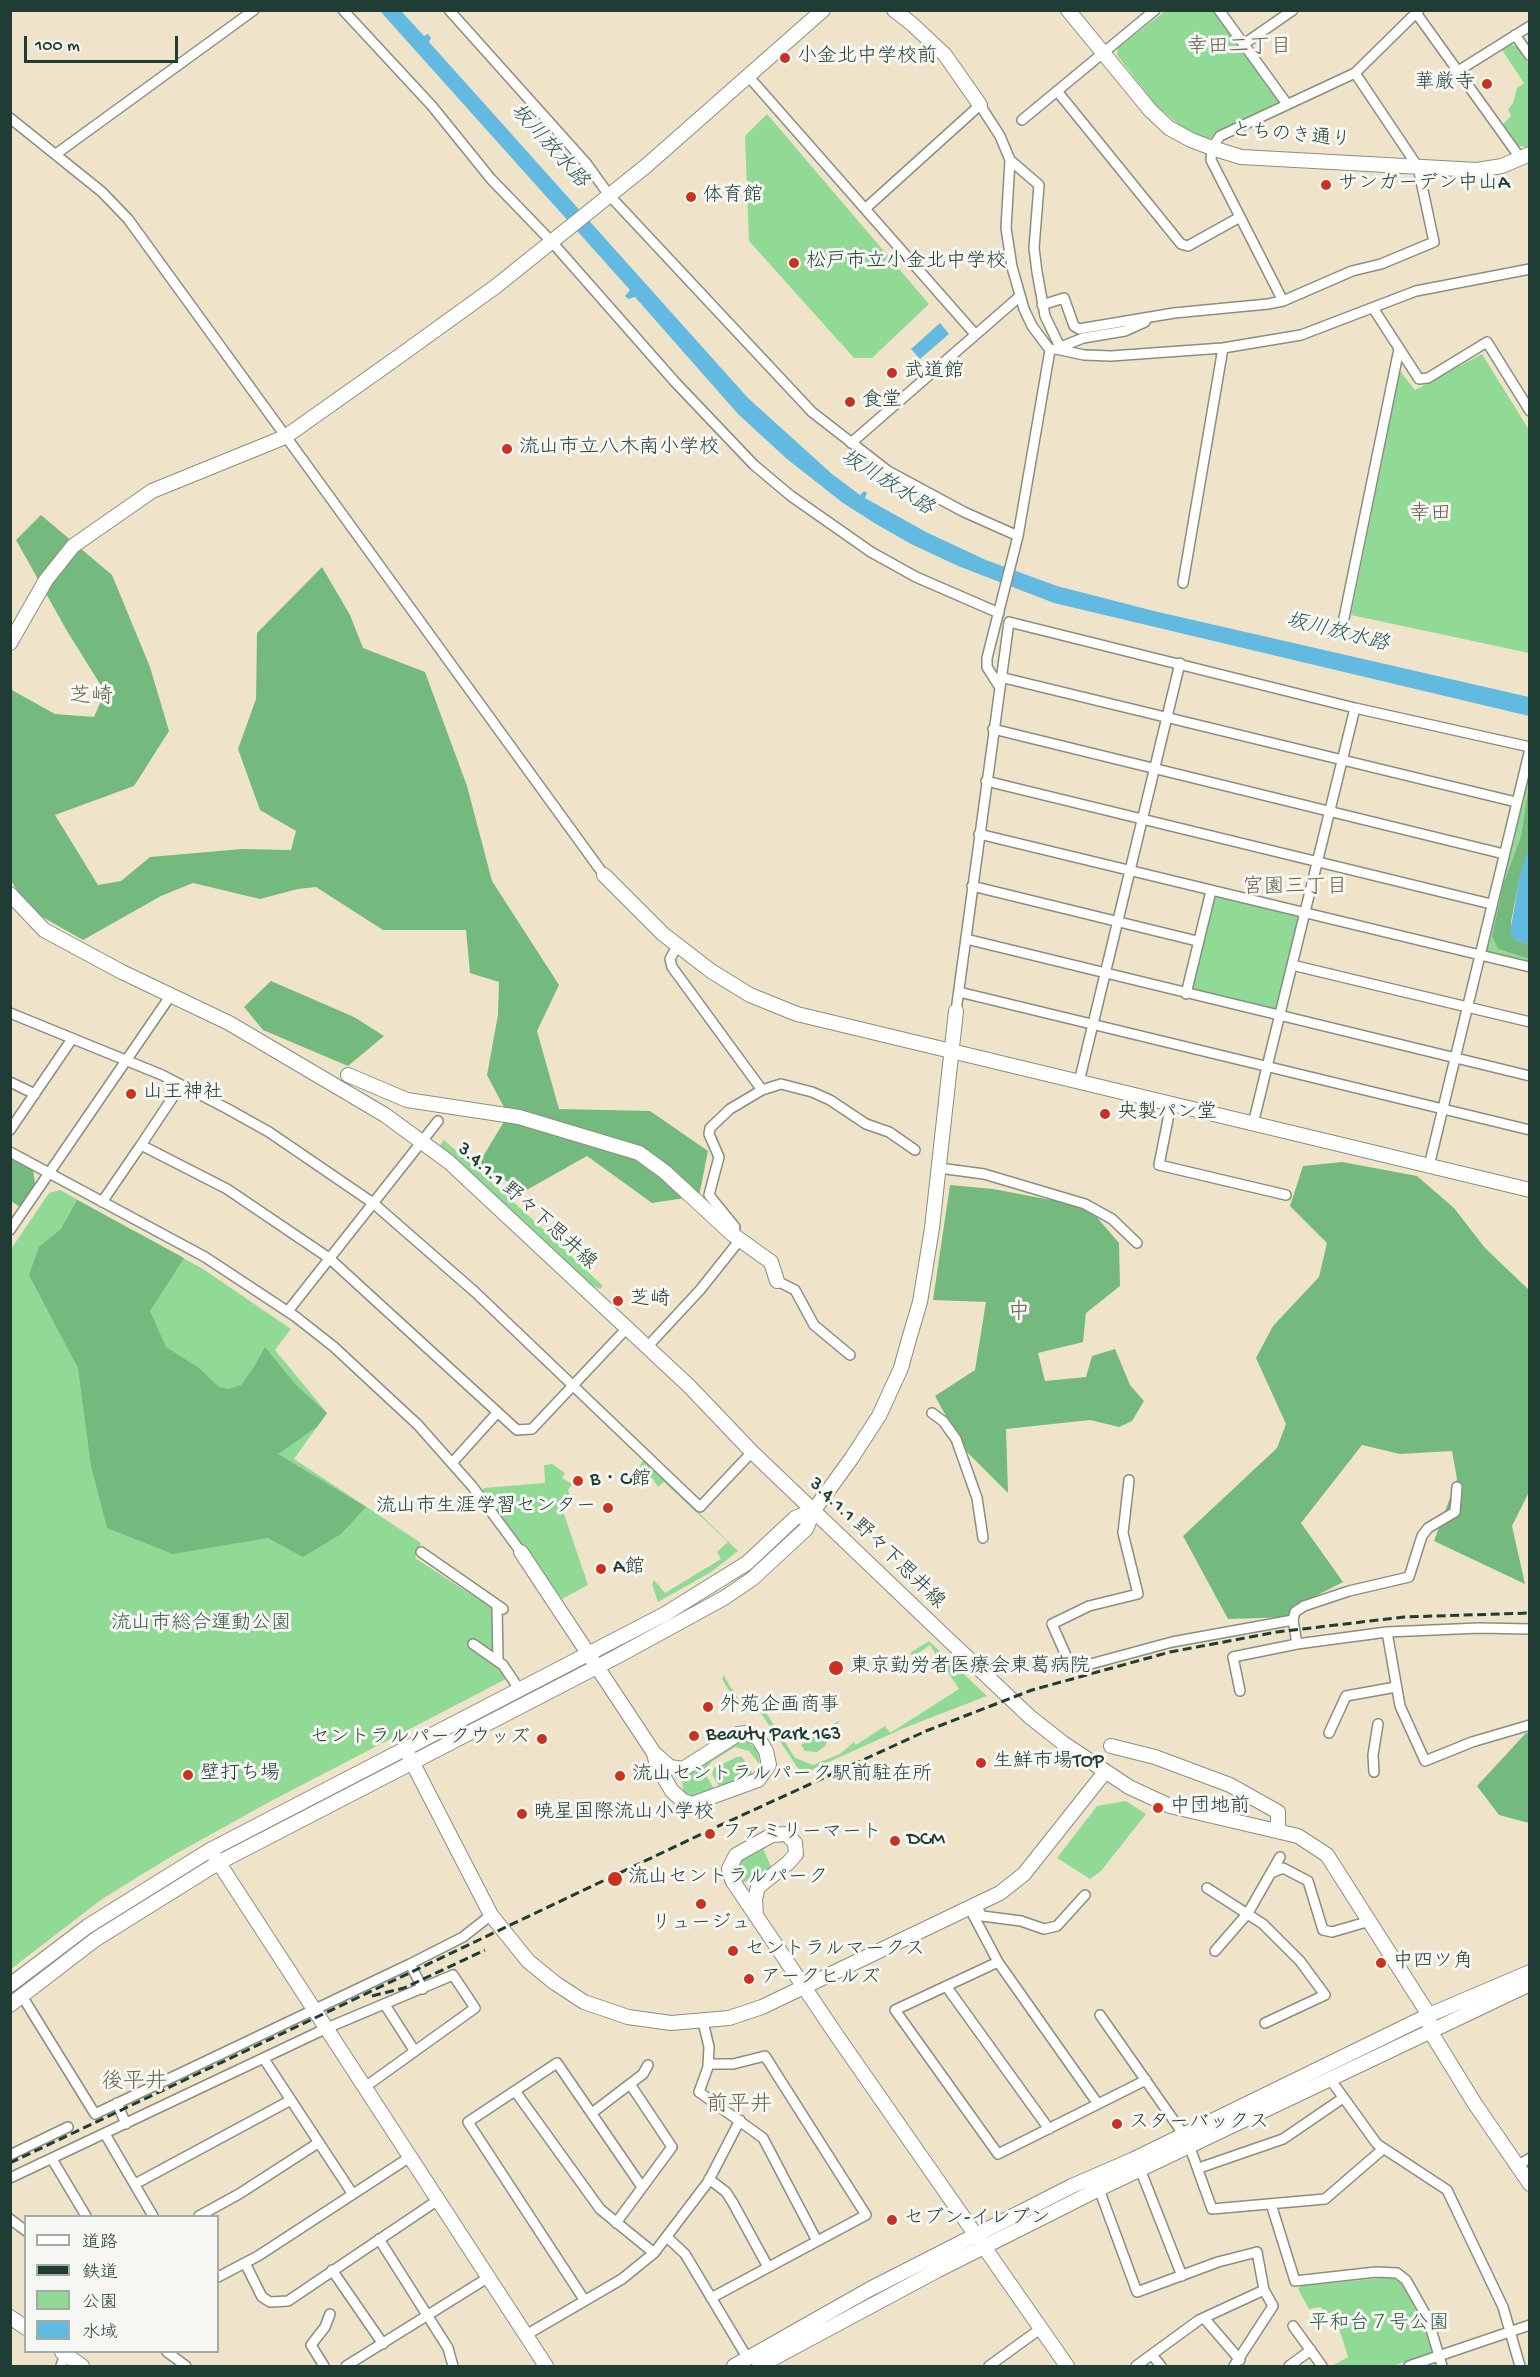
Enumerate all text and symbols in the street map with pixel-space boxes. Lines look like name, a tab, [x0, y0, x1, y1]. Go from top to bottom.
scale bar	[27, 24, 182, 62]
text: 100 m	[35, 36, 80, 57]
district label: 幸田二丁目	[1187, 36, 1291, 62]
place label: 小金北中学校前	[797, 46, 937, 70]
marker: 小金北中学校前	[778, 51, 792, 65]
place label: 華厳寺	[1415, 72, 1475, 96]
marker: 華厳寺	[1480, 77, 1494, 91]
water label: 坂川放水路	[504, 100, 592, 194]
street label: とちのき通り	[1230, 120, 1352, 154]
place label: サンガーデン中山A	[1338, 173, 1510, 197]
marker: サンガーデン中山A	[1319, 178, 1333, 192]
place label: 体育館	[703, 185, 763, 209]
marker: 体育館	[684, 190, 698, 204]
place label: 松戸市立小金北中学校	[806, 251, 1006, 275]
marker: 松戸市立小金北中学校	[787, 256, 801, 270]
place label: 武道館	[904, 361, 964, 385]
marker: 武道館	[885, 366, 899, 380]
place label: 食堂	[862, 390, 902, 414]
marker: 食堂	[843, 395, 857, 409]
place label: 流山市立八木南小学校	[519, 437, 719, 461]
marker: 流山市立八木南小学校	[500, 442, 514, 456]
water label: 坂川放水路	[835, 445, 937, 523]
district label: 幸田	[1409, 503, 1451, 529]
water label: 坂川放水路	[1283, 609, 1391, 659]
district label: 芝崎	[69, 686, 113, 712]
district label: 宮園三丁目	[1243, 876, 1347, 902]
place label: 山王神社	[143, 1082, 223, 1106]
marker: 山王神社	[124, 1087, 138, 1101]
place label: 央製パン堂	[1117, 1102, 1217, 1126]
marker: 央製パン堂	[1098, 1107, 1112, 1121]
street label: 3.4.1.1 野々下思井線	[451, 1138, 601, 1276]
place label: 芝崎	[630, 1289, 670, 1313]
marker: 芝崎	[611, 1294, 625, 1308]
district label: 中	[1008, 1302, 1030, 1328]
place label: B・C館	[590, 1469, 651, 1493]
street label: 3.4.1.1 野々下思井線	[803, 1473, 949, 1615]
marker: B・C館	[571, 1474, 585, 1488]
place label: 流山市生涯学習センター	[376, 1496, 596, 1520]
marker: 流山市生涯学習センター	[601, 1501, 615, 1515]
place label: A館	[613, 1557, 645, 1581]
marker: A館	[594, 1562, 608, 1576]
park label: 流山市総合運動公園	[111, 1613, 291, 1637]
place label: 東京勤労者医療会東葛病院	[850, 1656, 1090, 1680]
marker: 東京勤労者医療会東葛病院	[827, 1659, 845, 1677]
place label: 外苑企画商事	[720, 1695, 840, 1719]
marker: 外苑企画商事	[701, 1700, 715, 1714]
place label: Beauty Park 163	[706, 1724, 841, 1748]
place label: セントラルパークウッズ	[310, 1727, 530, 1751]
marker: Beauty Park 163	[687, 1729, 701, 1743]
marker: セントラルパークウッズ	[535, 1732, 549, 1746]
place label: 生鮮市場TOP	[993, 1751, 1104, 1775]
marker: 生鮮市場TOP	[974, 1756, 988, 1770]
place label: 壁打ち場	[200, 1763, 280, 1787]
place label: 流山セントラルパーク駅前駐在所	[632, 1764, 932, 1788]
marker: 壁打ち場	[181, 1768, 195, 1782]
marker: 流山セントラルパーク駅前駐在所	[613, 1769, 627, 1783]
place label: 中団地前	[1170, 1796, 1250, 1820]
marker: 中団地前	[1151, 1801, 1165, 1815]
place label: 暁星国際流山小学校	[534, 1802, 714, 1826]
marker: 暁星国際流山小学校	[515, 1807, 529, 1821]
place label: ファミリーマート	[722, 1822, 882, 1846]
marker: ファミリーマート	[703, 1827, 717, 1841]
place label: DCM	[907, 1829, 945, 1853]
marker: DCM	[888, 1834, 902, 1848]
place label: 流山セントラルパーク	[628, 1867, 828, 1891]
marker: 流山セントラルパーク	[606, 1870, 624, 1888]
marker: リュージュ	[694, 1897, 708, 1911]
place label: リュージュ	[651, 1913, 751, 1937]
place label: セントラルマークス	[745, 1939, 925, 1963]
marker: セントラルマークス	[726, 1944, 740, 1958]
place label: 中四ツ角	[1393, 1951, 1473, 1975]
marker: 中四ツ角	[1374, 1956, 1388, 1970]
place label: アークヒルズ	[761, 1967, 880, 1991]
marker: アークヒルズ	[742, 1972, 756, 1986]
district label: 後平井	[101, 2071, 167, 2097]
district label: 前平井	[706, 2094, 772, 2120]
place label: スターバックス	[1129, 2112, 1269, 2136]
marker: スターバックス	[1110, 2117, 1124, 2131]
place label: セブン-イレブン	[904, 2208, 1050, 2232]
marker: セブン-イレブン	[885, 2213, 899, 2227]
legend	[24, 2215, 219, 2353]
text: 道路	[82, 2233, 118, 2254]
text: 鉄道	[82, 2263, 118, 2284]
text: 公園	[82, 2293, 118, 2314]
park label: 平和台７号公園	[1309, 2313, 1449, 2337]
text: 水域	[82, 2323, 118, 2344]

